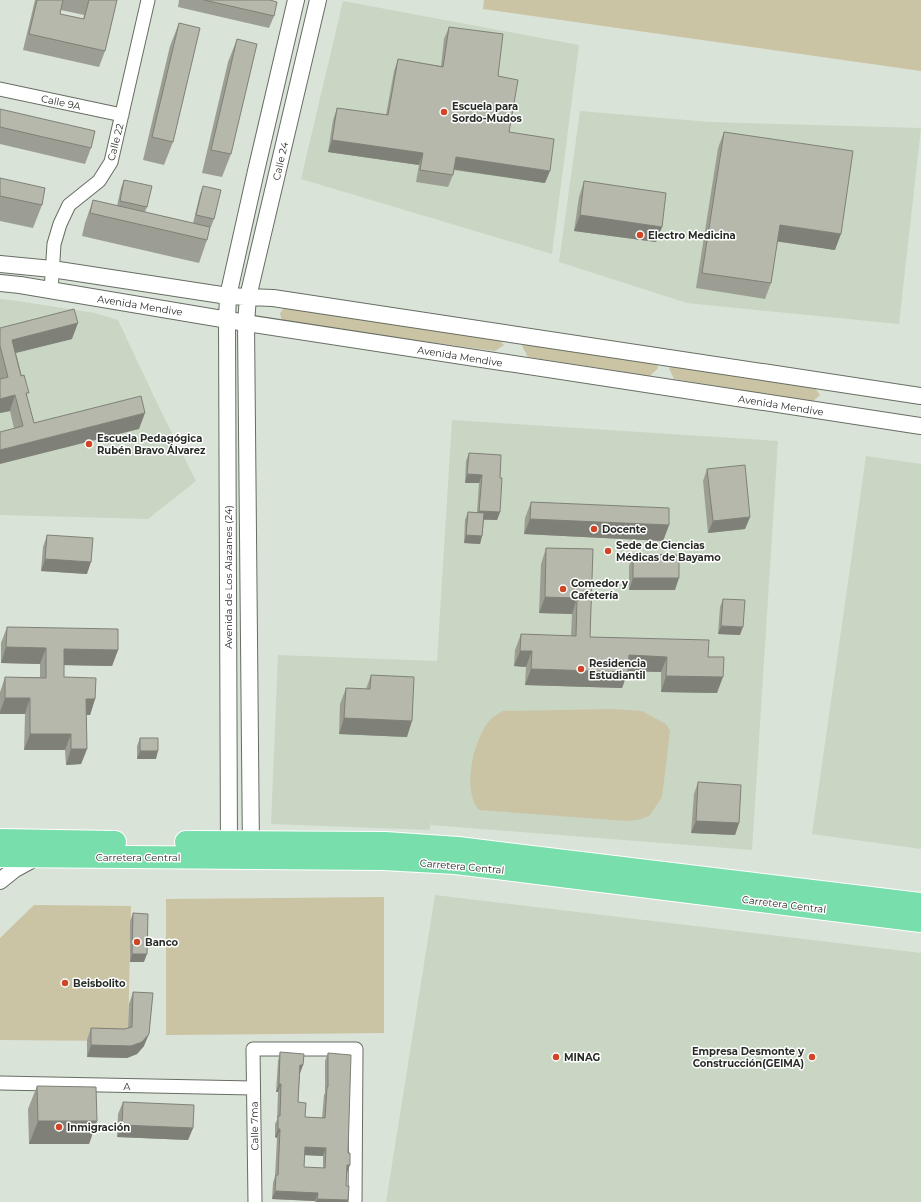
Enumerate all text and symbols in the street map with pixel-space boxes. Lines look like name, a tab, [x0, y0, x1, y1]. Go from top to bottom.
street label: Calle 9A	[40, 92, 83, 113]
place label: Escuela para Sordo-Mudos	[452, 100, 522, 125]
marker: Escuela para Sordo-Mudos	[439, 107, 449, 117]
street label: Calle 22	[105, 122, 127, 162]
street label: Calle 24	[270, 140, 291, 182]
place label: Electro Medicina	[648, 229, 736, 242]
marker: Electro Medicina	[635, 230, 645, 240]
street label: Avenida Mendive	[96, 292, 183, 319]
street label: Avenida Mendive	[416, 343, 503, 370]
street label: Avenida Mendive	[737, 392, 824, 419]
place label: Escuela Pedagógica Rubén Bravo Álvarez	[97, 432, 206, 457]
marker: Escuela Pedagógica Rubén Bravo Álvarez	[84, 439, 94, 449]
street label: Avenida de Los Alazanes (24)	[222, 505, 235, 649]
place label: Docente	[602, 523, 646, 536]
marker: Docente	[589, 524, 599, 534]
place label: Sede de Ciencias Médicas de Bayamo	[616, 539, 721, 564]
marker: Sede de Ciencias Médicas de Bayamo	[603, 546, 613, 556]
place label: Comedor y Cafetería	[571, 577, 629, 602]
marker: Comedor y Cafetería	[558, 584, 568, 594]
place label: Residencia Estudiantil	[589, 657, 646, 682]
marker: Residencia Estudiantil	[576, 664, 586, 674]
street label: Carretera Central	[96, 851, 180, 864]
street label: Carretera Central	[419, 856, 505, 877]
street label: Carretera Central	[741, 893, 827, 916]
place label: Banco	[145, 936, 179, 949]
marker: Banco	[132, 937, 142, 947]
place label: Beisbolito	[73, 977, 126, 990]
marker: Beisbolito	[60, 978, 70, 988]
place label: Empresa Desmonte y Construcción(GElMA)	[692, 1045, 805, 1070]
place label: MINAG	[564, 1051, 600, 1064]
marker: MINAG	[551, 1052, 561, 1062]
marker: Empresa Desmonte y Construcción(GElMA)	[807, 1052, 817, 1062]
street label: A	[123, 1080, 132, 1093]
street label: Calle 7ma	[248, 1101, 261, 1151]
place label: Inmigración	[67, 1121, 130, 1134]
marker: Inmigración	[54, 1122, 64, 1132]

